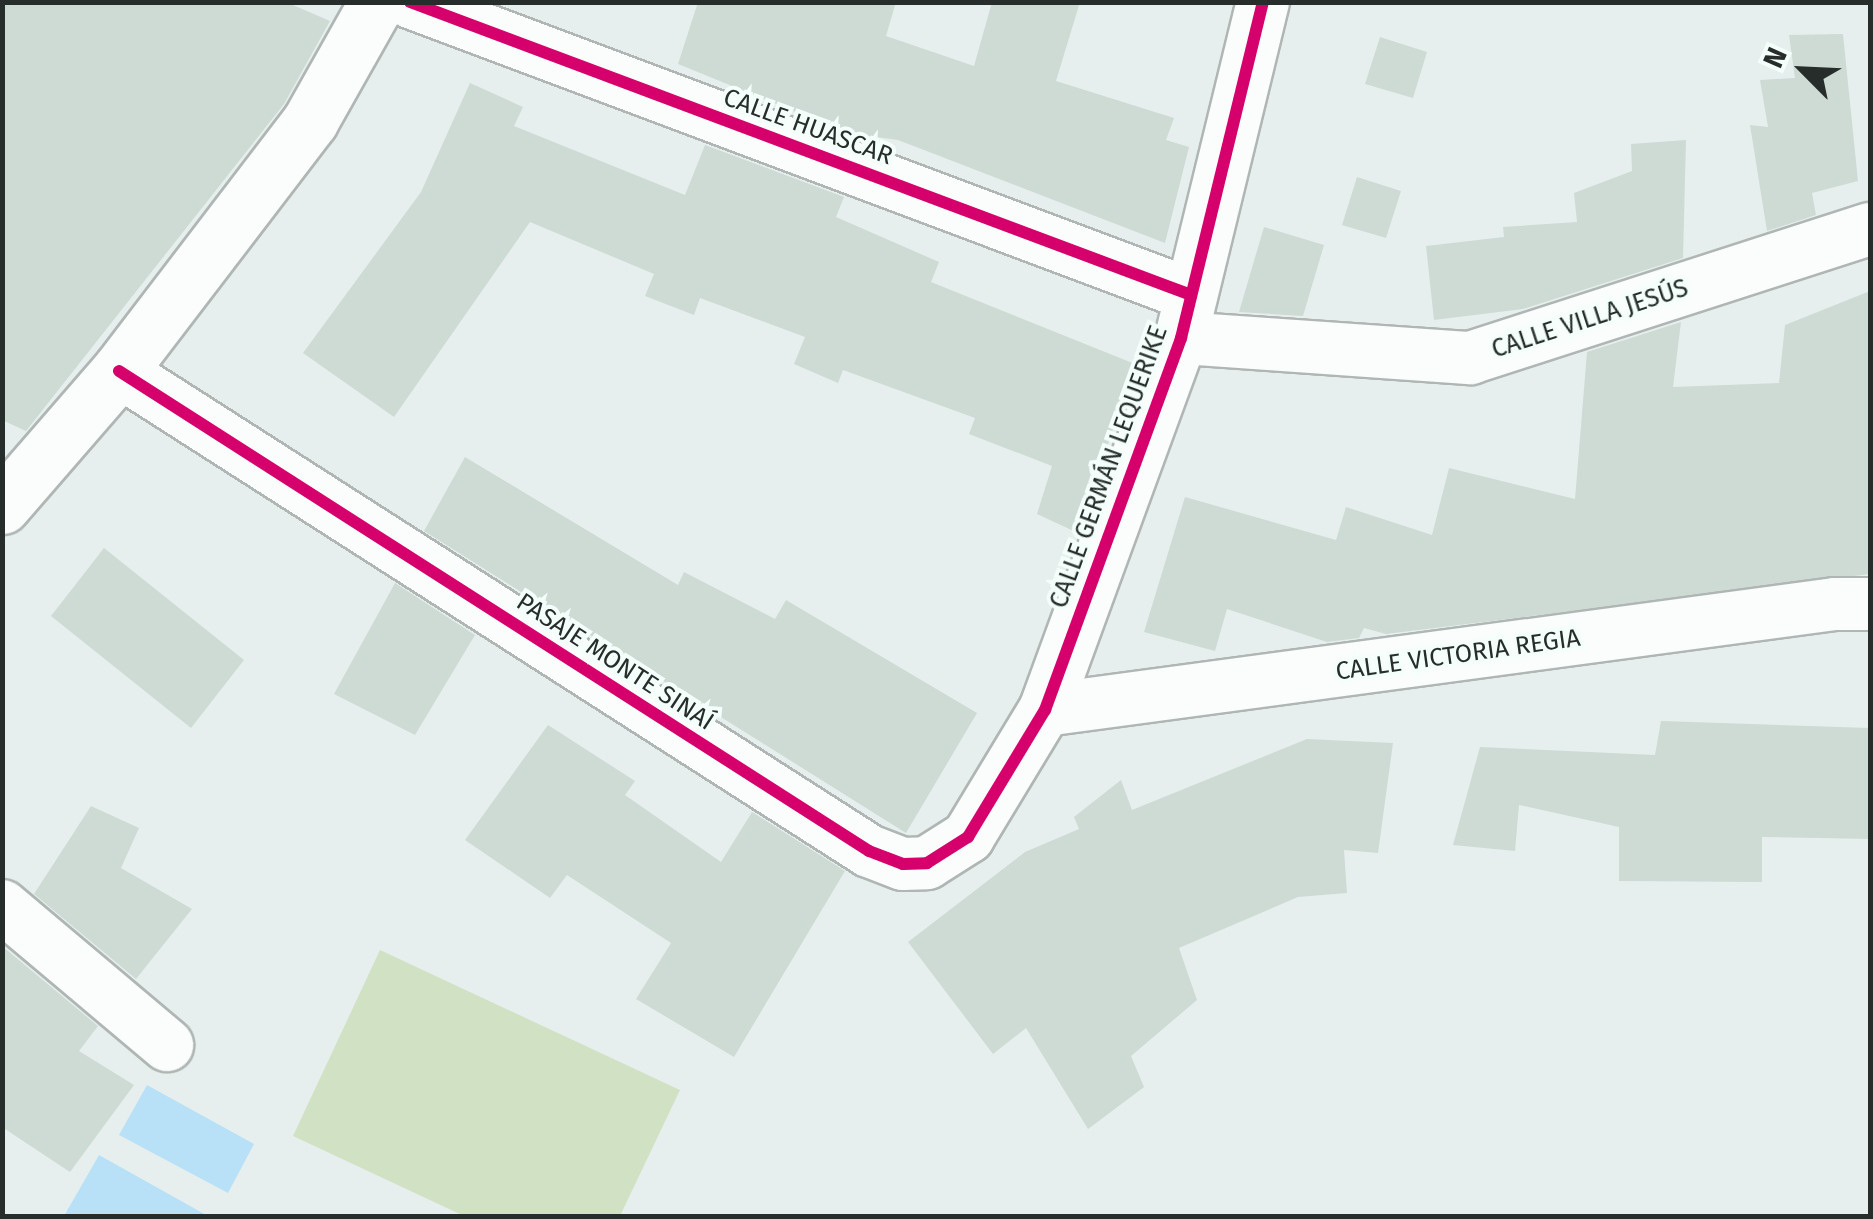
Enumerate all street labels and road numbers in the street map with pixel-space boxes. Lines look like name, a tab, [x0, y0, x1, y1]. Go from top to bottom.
street label: CALLE HUASCAR	[719, 82, 897, 172]
street label: CALLE VILLA JESÚS	[1488, 273, 1692, 365]
street label: CALLE GERMÁN LEQUERIKE	[1044, 322, 1174, 612]
street label: PASAJE MONTE SINAÍ	[511, 587, 719, 737]
street label: CALLE VICTORIA REGIA	[1334, 623, 1582, 687]

